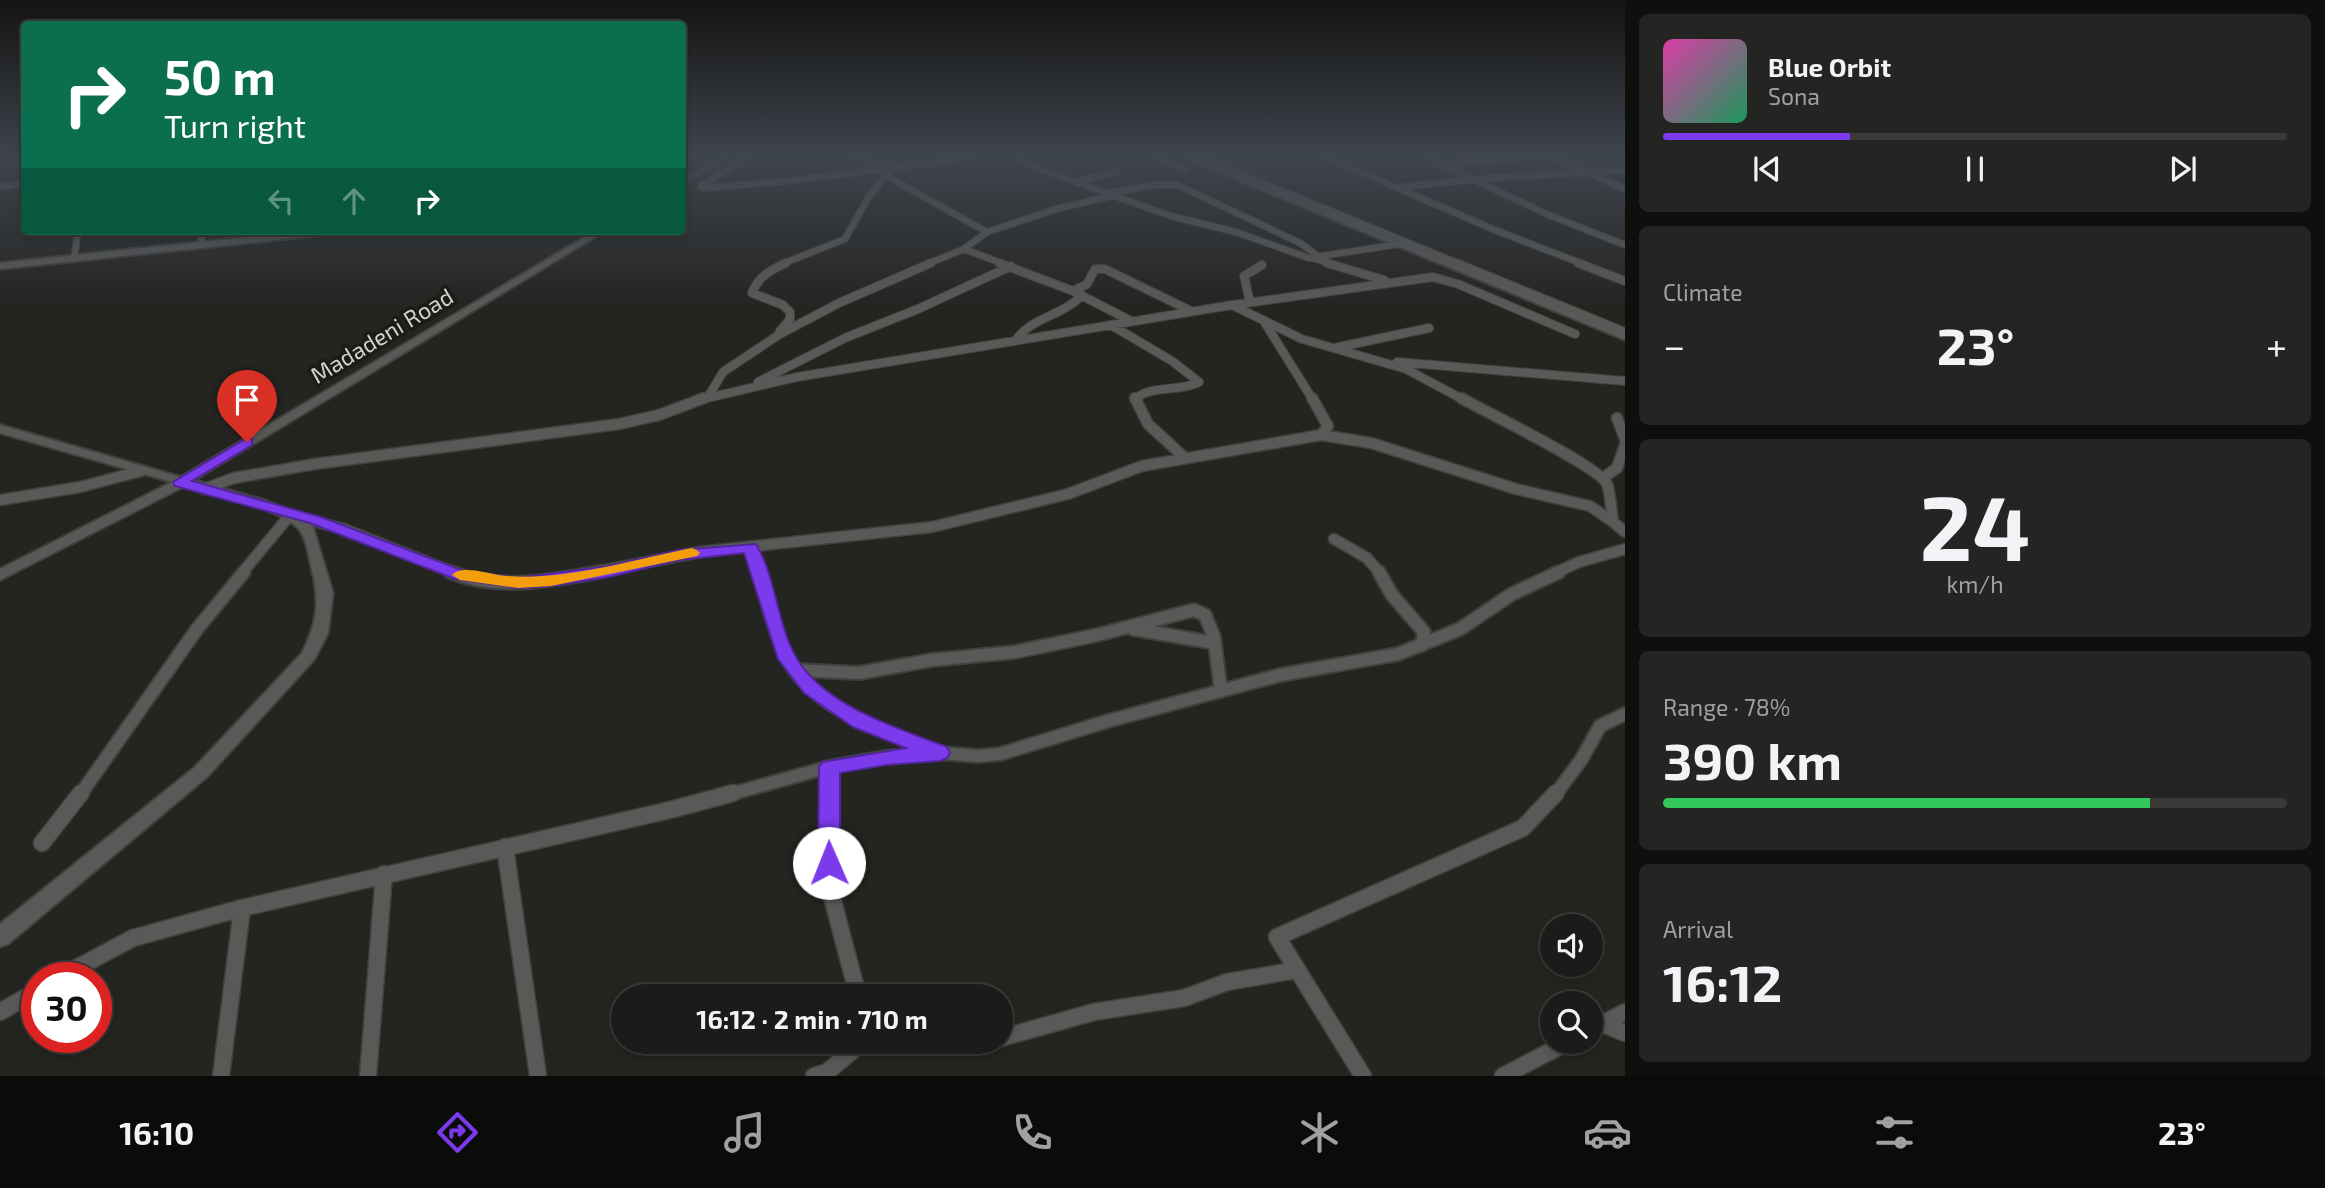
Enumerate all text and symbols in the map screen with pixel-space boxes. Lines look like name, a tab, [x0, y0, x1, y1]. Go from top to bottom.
text: 50 m	[164, 46, 276, 105]
icon: right	[49, 49, 140, 140]
text: Blue Orbit	[1768, 51, 1891, 82]
text: Sona	[1768, 82, 1820, 110]
text: Turn right	[164, 106, 306, 144]
icon: previous	[1748, 150, 1786, 188]
icon: pause	[1956, 150, 1994, 188]
icon: next	[2164, 150, 2202, 188]
icon: left	[262, 182, 300, 220]
icon: ahead	[335, 182, 373, 220]
icon: right	[408, 182, 446, 220]
text: Climate	[1663, 278, 1743, 306]
street label: Madadeni Road	[305, 282, 458, 389]
text: 23°	[1937, 313, 2014, 375]
text: −	[1663, 322, 1685, 368]
text: +	[2266, 322, 2287, 368]
pin	[217, 370, 277, 442]
icon: arrive	[228, 381, 266, 419]
text: 24	[1920, 470, 2030, 579]
text: km/h	[1946, 570, 2004, 598]
text: Range · 78%	[1663, 693, 1790, 721]
text: 390 km	[1663, 728, 1842, 790]
position arrow	[792, 826, 866, 900]
map controls	[1540, 914, 1603, 1054]
button: sound	[1540, 914, 1603, 977]
text: Arrival	[1663, 915, 1733, 943]
text: 16:12	[1663, 950, 1782, 1012]
speed limit sign: 30	[21, 962, 112, 1053]
button: search	[1540, 991, 1603, 1054]
text: 16:12 · 2 min · 710 m	[696, 1003, 928, 1034]
icon: directions	[433, 1108, 482, 1157]
icon: music	[720, 1108, 769, 1157]
icon: phone	[1008, 1108, 1057, 1157]
icon: climate	[1295, 1108, 1344, 1157]
icon: car	[1583, 1108, 1632, 1157]
icon: filters	[1870, 1108, 1919, 1157]
text: 16:10	[119, 1113, 194, 1151]
text: 23°	[2158, 1113, 2206, 1151]

